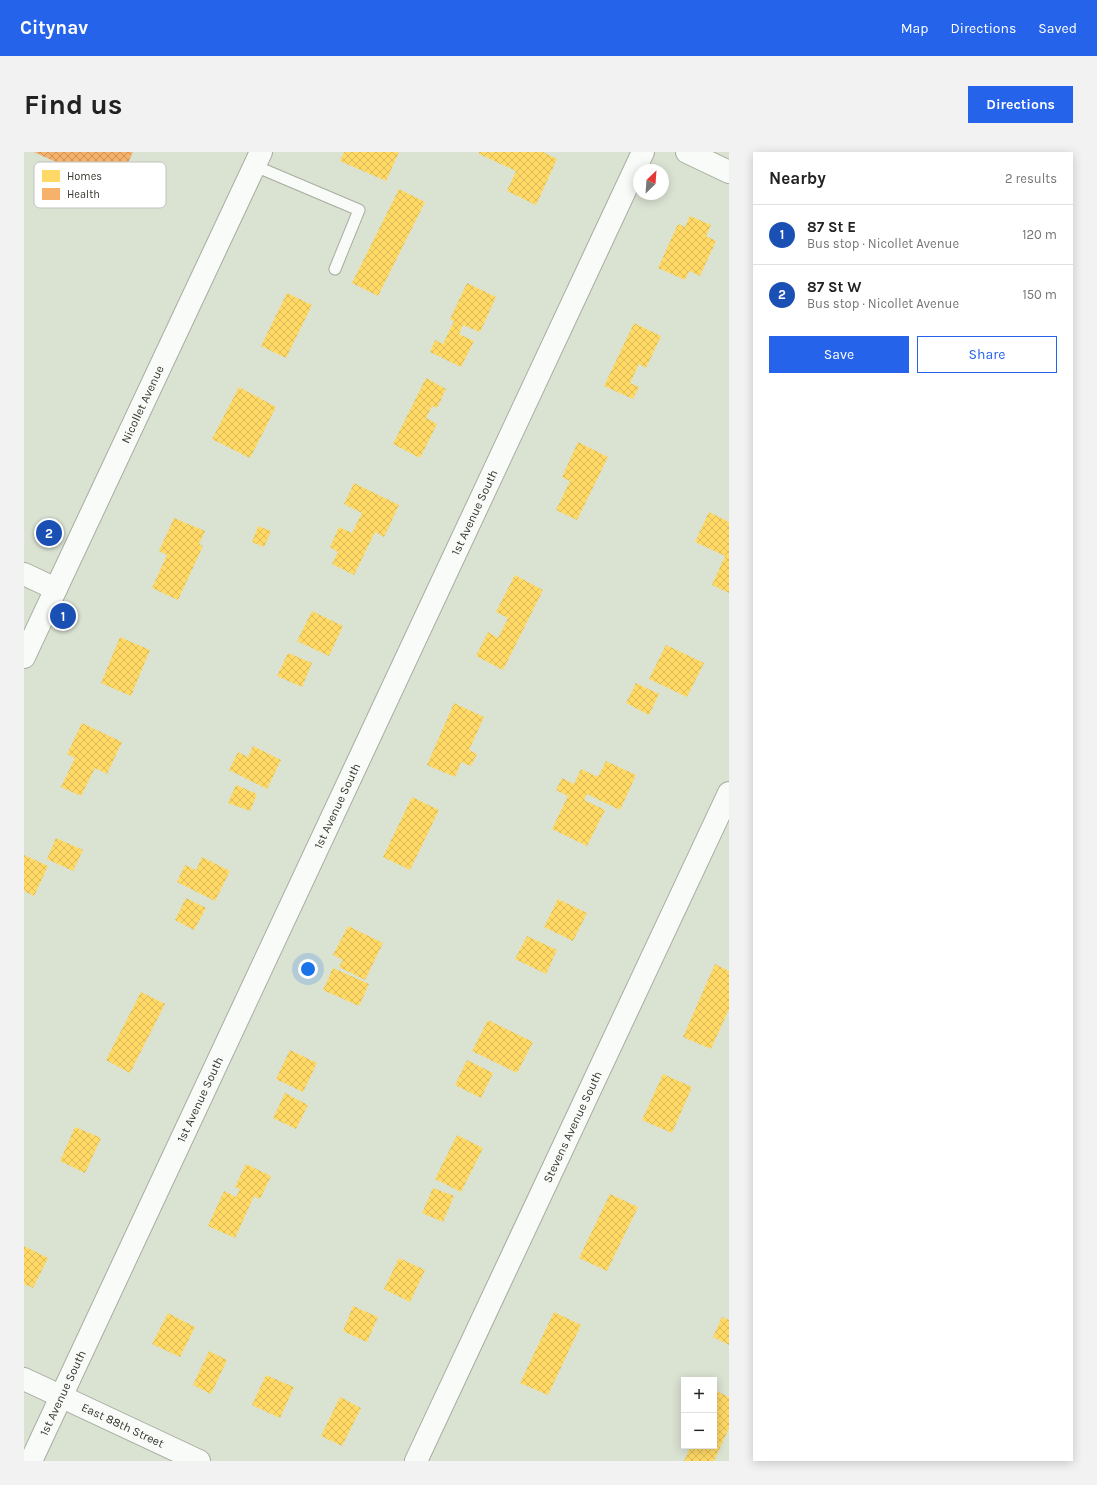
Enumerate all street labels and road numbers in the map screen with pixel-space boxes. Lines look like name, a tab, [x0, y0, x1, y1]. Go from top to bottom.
street label: Nicollet Avenue	[118, 363, 167, 446]
street label: 1st Avenue South	[448, 467, 500, 558]
street label: 1st Avenue South	[311, 761, 363, 851]
street label: 1st Avenue South	[174, 1054, 226, 1145]
street label: Stevens Avenue South	[540, 1069, 605, 1185]
street label: 1st Avenue South	[37, 1348, 89, 1438]
street label: East 88th Street	[79, 1400, 167, 1451]

